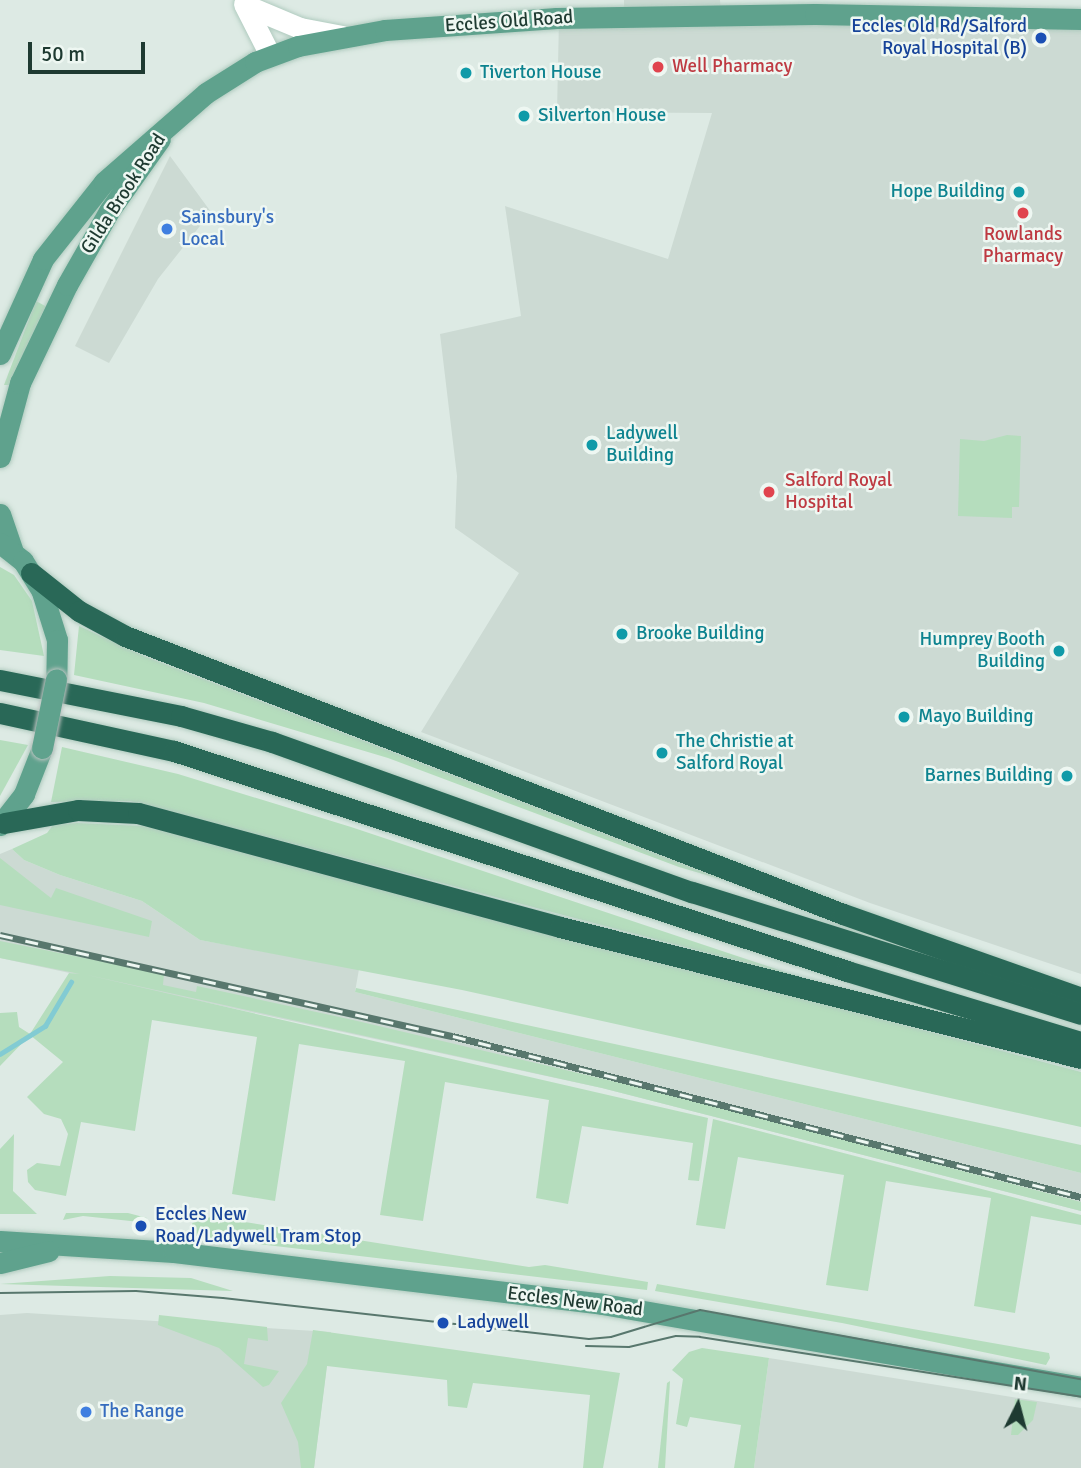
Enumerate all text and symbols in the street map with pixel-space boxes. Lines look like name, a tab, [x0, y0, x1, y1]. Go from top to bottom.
street label: Eccles Old Road	[444, 6, 574, 38]
place label: Eccles Old Rd/Salford Royal Hospital (B)	[851, 16, 1027, 60]
scale bar	[32, 28, 149, 72]
marker: Eccles Old Rd/Salford Royal Hospital (B)	[1033, 30, 1049, 46]
text: 50 m	[41, 41, 85, 67]
place label: Well Pharmacy	[672, 56, 792, 78]
marker: Well Pharmacy	[650, 59, 666, 75]
place label: Tiverton House	[480, 62, 601, 84]
marker: Tiverton House	[458, 65, 474, 81]
place label: Silverton House	[538, 105, 666, 127]
marker: Silverton House	[516, 108, 532, 124]
street label: Gilda Brook Road	[77, 130, 171, 258]
place label: Hope Building	[891, 181, 1005, 203]
marker: Hope Building	[1011, 184, 1027, 200]
marker: Rowlands Pharmacy	[1015, 205, 1031, 221]
place label: Sainsbury's Local	[181, 207, 274, 251]
marker: Sainsbury's Local	[159, 221, 175, 237]
place label: Rowlands Pharmacy	[983, 224, 1063, 268]
place label: Ladywell Building	[606, 423, 678, 467]
marker: Ladywell Building	[584, 437, 600, 453]
place label: Salford Royal Hospital	[785, 470, 892, 514]
marker: Salford Royal Hospital	[759, 482, 779, 502]
place label: Brooke Building	[636, 623, 764, 645]
marker: Brooke Building	[614, 626, 630, 642]
place label: Humprey Booth Building	[920, 629, 1045, 673]
marker: Humprey Booth Building	[1051, 643, 1067, 659]
place label: Mayo Building	[918, 706, 1033, 728]
marker: Mayo Building	[896, 709, 912, 725]
place label: The Christie at Salford Royal	[676, 731, 794, 775]
marker: The Christie at Salford Royal	[654, 745, 670, 761]
place label: Barnes Building	[925, 765, 1053, 787]
marker: Barnes Building	[1059, 768, 1075, 784]
place label: Eccles New Road/Ladywell Tram Stop	[155, 1204, 361, 1248]
marker: Eccles New Road/Ladywell Tram Stop	[133, 1218, 149, 1234]
street label: Eccles New Road	[506, 1282, 644, 1322]
place label: Ladywell	[457, 1312, 529, 1334]
marker: Ladywell	[435, 1315, 451, 1331]
north arrow	[983, 1370, 1053, 1440]
text: N	[1012, 1371, 1028, 1397]
place label: The Range	[100, 1401, 184, 1423]
marker: The Range	[78, 1404, 94, 1420]

